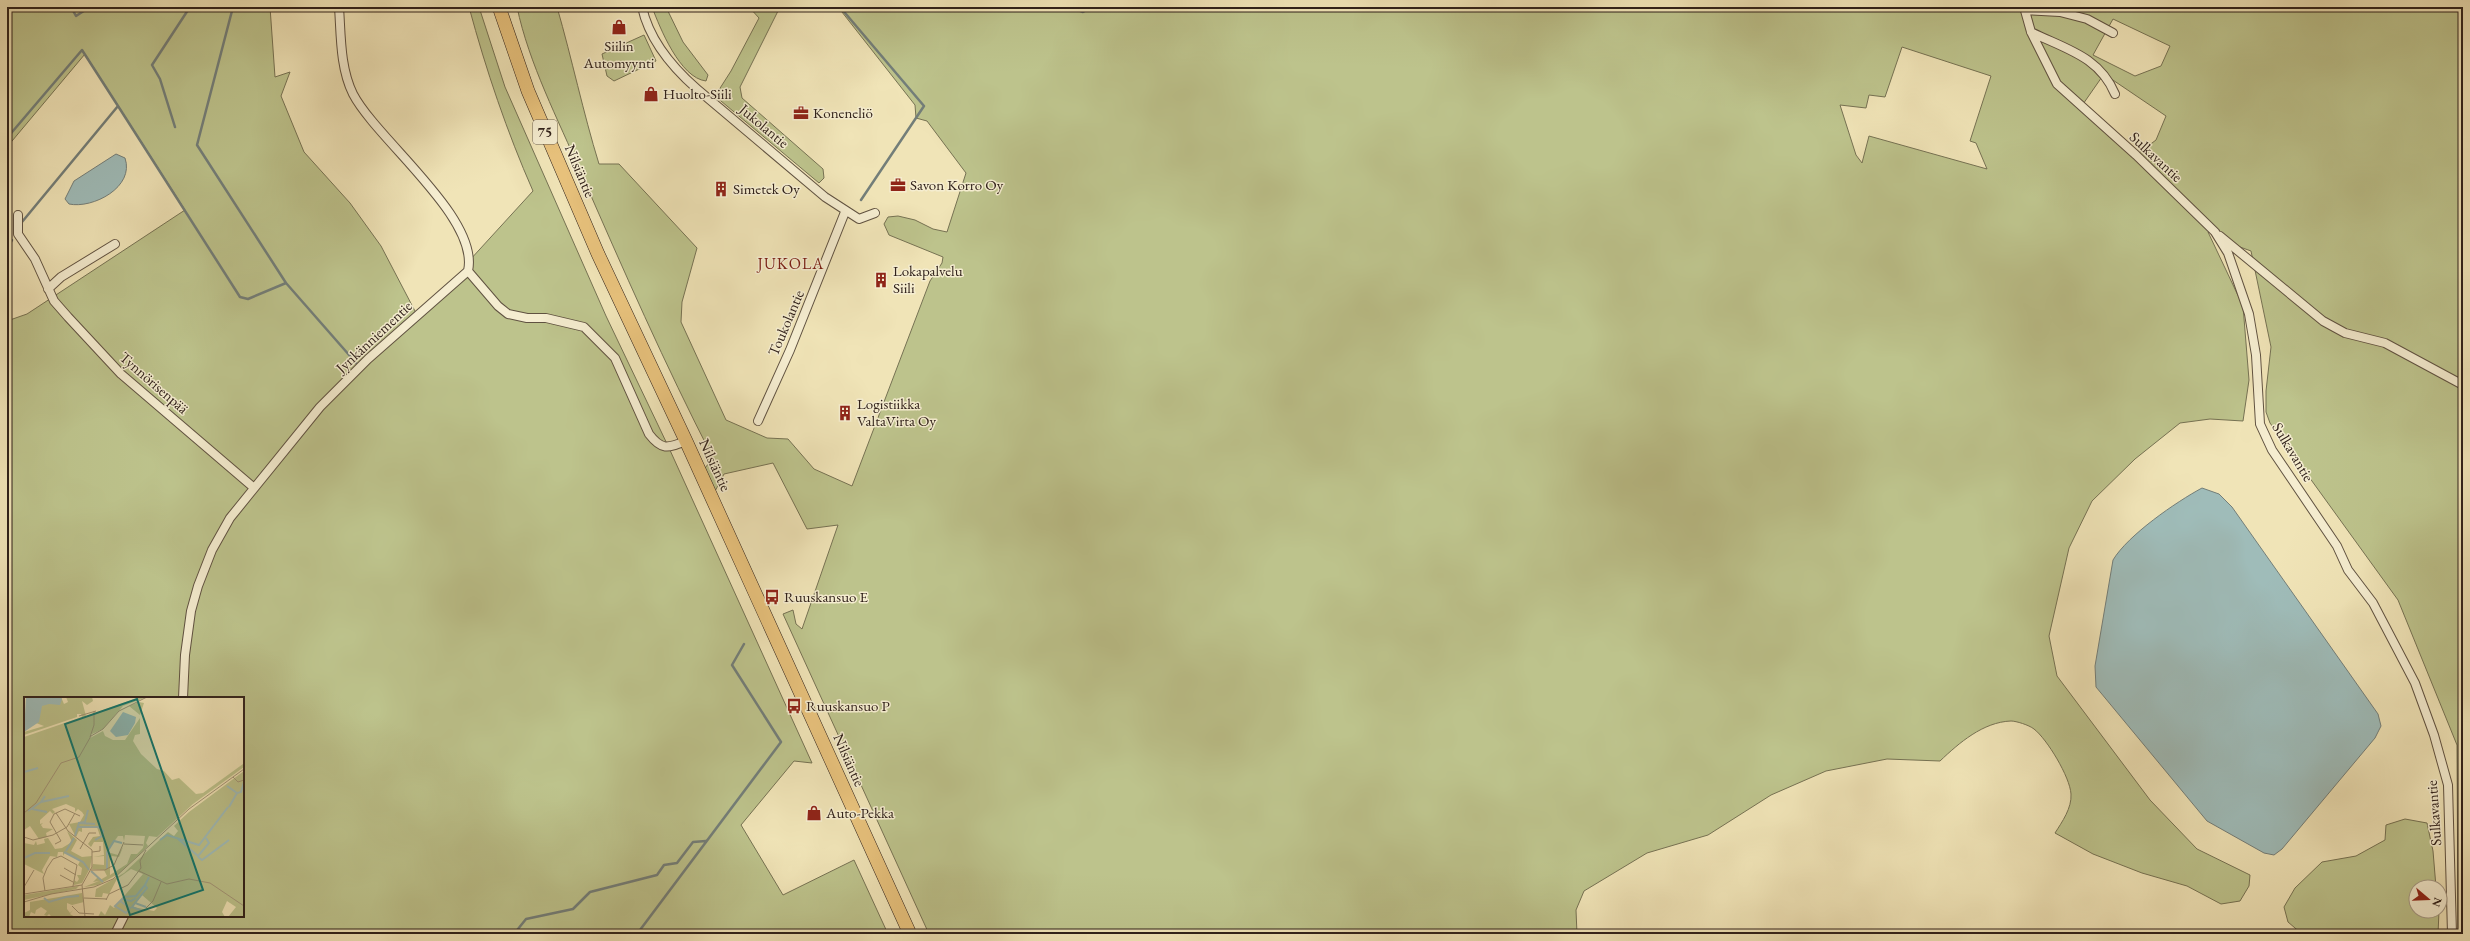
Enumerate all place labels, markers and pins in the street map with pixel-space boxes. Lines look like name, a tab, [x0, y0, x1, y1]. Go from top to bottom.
shop icon: Siilin Automyynti	[610, 18, 628, 36]
place label: Siilin Automyynti	[583, 36, 655, 72]
place label: Huolto-Siili	[663, 84, 732, 103]
shop icon: Huolto-Siili	[642, 85, 660, 103]
place label: Koneneliö	[813, 103, 873, 122]
office icon: Koneneliö	[792, 104, 810, 122]
place label: Savon Korro Oy	[910, 175, 1004, 194]
office icon: Savon Korro Oy	[889, 176, 907, 194]
place label: Simetek Oy	[733, 179, 800, 198]
building icon: Simetek Oy	[712, 180, 730, 198]
place label: Lokapalvelu Siili	[893, 261, 963, 297]
building icon: Lokapalvelu Siili	[872, 271, 890, 289]
place label: Logistiikka ValtaVirta Oy	[857, 394, 936, 430]
building icon: Logistiikka ValtaVirta Oy	[836, 404, 854, 422]
place label: Ruuskansuo E	[784, 587, 868, 606]
bus stop icon: Ruuskansuo E	[763, 588, 781, 606]
place label: Ruuskansuo P	[806, 696, 890, 715]
bus stop icon: Ruuskansuo P	[785, 697, 803, 715]
place label: Auto-Pekka	[825, 803, 894, 822]
shop icon: Auto-Pekka	[805, 804, 823, 822]

